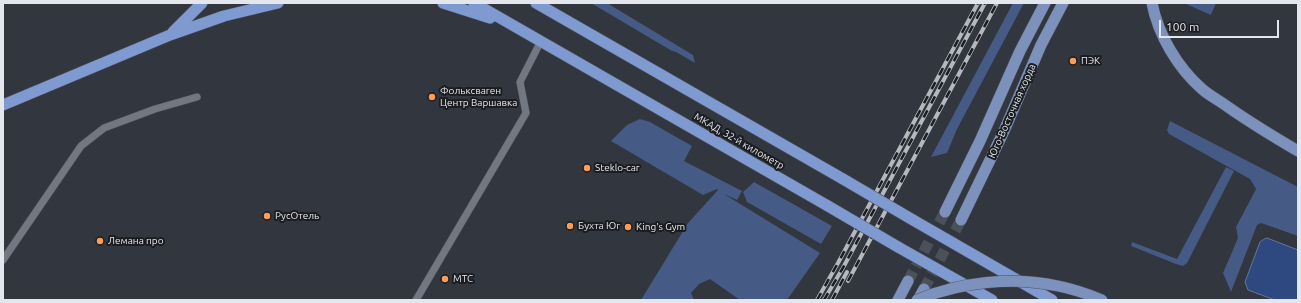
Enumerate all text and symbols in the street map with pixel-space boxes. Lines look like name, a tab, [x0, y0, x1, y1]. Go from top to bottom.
scale bar	[1161, 12, 1281, 38]
text: 100 m	[1166, 20, 1199, 33]
place label: ПЭК	[1081, 55, 1100, 67]
marker: ПЭК	[1068, 56, 1078, 66]
street label: Юго-Восточная хорда	[986, 62, 1038, 160]
place label: Фольксваген Центр Варшавка	[440, 85, 517, 108]
marker: Фольксваген Центр Варшавка	[427, 92, 437, 102]
street label: МКАД, 32-й километр	[692, 110, 786, 172]
place label: Steklo-car	[595, 162, 640, 174]
marker: Steklo-car	[582, 163, 592, 173]
place label: РусОтель	[275, 210, 319, 222]
marker: РусОтель	[262, 211, 272, 221]
place label: Бухта Юг	[578, 220, 620, 232]
marker: Бухта Юг	[565, 221, 575, 231]
place label: King's Gym	[636, 221, 685, 233]
marker: King's Gym	[623, 222, 633, 232]
place label: Лемана про	[108, 235, 164, 247]
marker: Лемана про	[95, 236, 105, 246]
place label: МТС	[453, 273, 473, 285]
marker: МТС	[440, 274, 450, 284]

